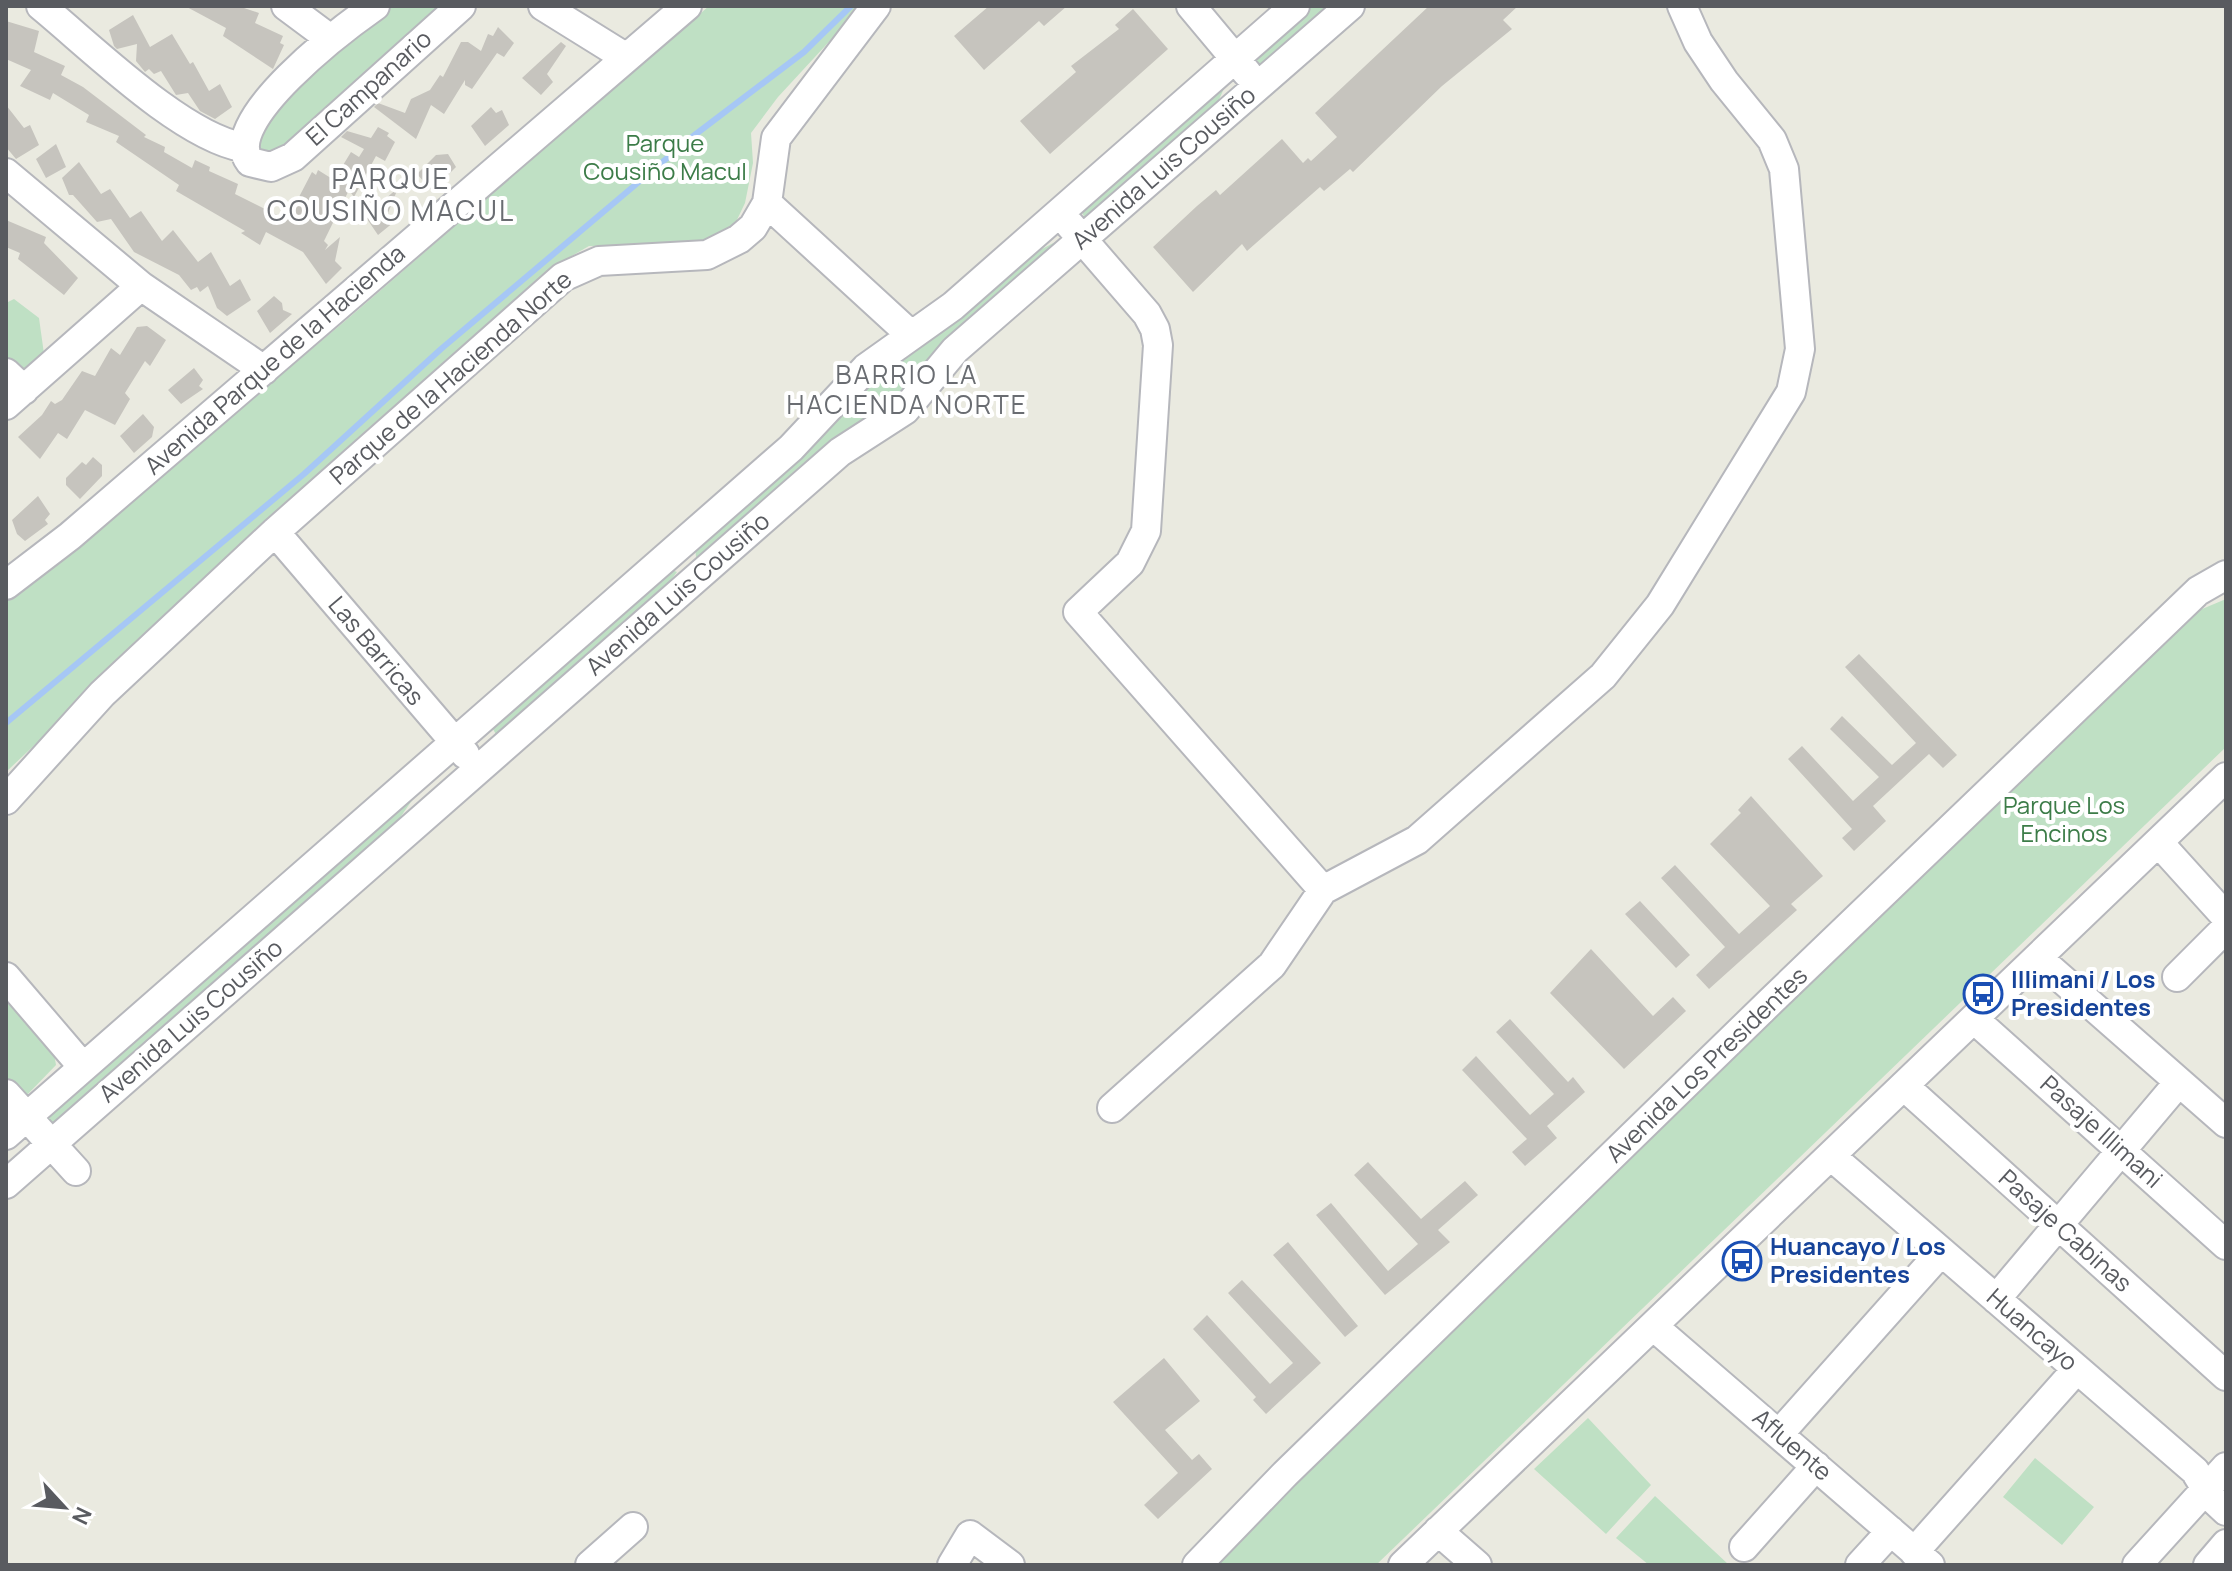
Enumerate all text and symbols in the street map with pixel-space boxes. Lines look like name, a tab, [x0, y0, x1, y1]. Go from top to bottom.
street label: El Campanario	[298, 22, 438, 152]
street label: Avenida Luis Cousiño	[1064, 78, 1262, 256]
park label: Parque Cousiño Macul	[583, 126, 747, 187]
district label: PARQUE COUSIÑO MACUL	[267, 159, 515, 229]
street label: Avenida Parque de la Hacienda	[137, 236, 411, 481]
street label: Parque de la Hacienda Norte	[322, 262, 578, 491]
district label: BARRIO LA HACIENDA NORTE	[787, 356, 1027, 422]
street label: Avenida Luis Cousiño	[578, 504, 776, 682]
street label: Las Barricas	[322, 588, 433, 712]
park label: Parque Los Encinos	[2003, 788, 2125, 849]
street label: Avenida Luis Cousiño	[91, 931, 289, 1109]
street label: Avenida Los Presidentes	[1598, 959, 1814, 1169]
place label: Illimani / Los Presidentes	[2011, 962, 2155, 1023]
bus stop icon: Illimani / Los Presidentes	[1962, 973, 2004, 1015]
street label: Pasaje Illimani	[2034, 1067, 2170, 1195]
street label: Pasaje Cabinas	[1992, 1161, 2140, 1299]
place label: Huancayo / Los Presidentes	[1770, 1229, 1946, 1290]
bus stop icon: Huancayo / Los Presidentes	[1721, 1240, 1763, 1282]
street label: Huancayo	[1981, 1280, 2085, 1378]
street label: Afluente	[1746, 1400, 1840, 1487]
north arrow	[24, 1467, 104, 1547]
text: N	[65, 1502, 99, 1529]

